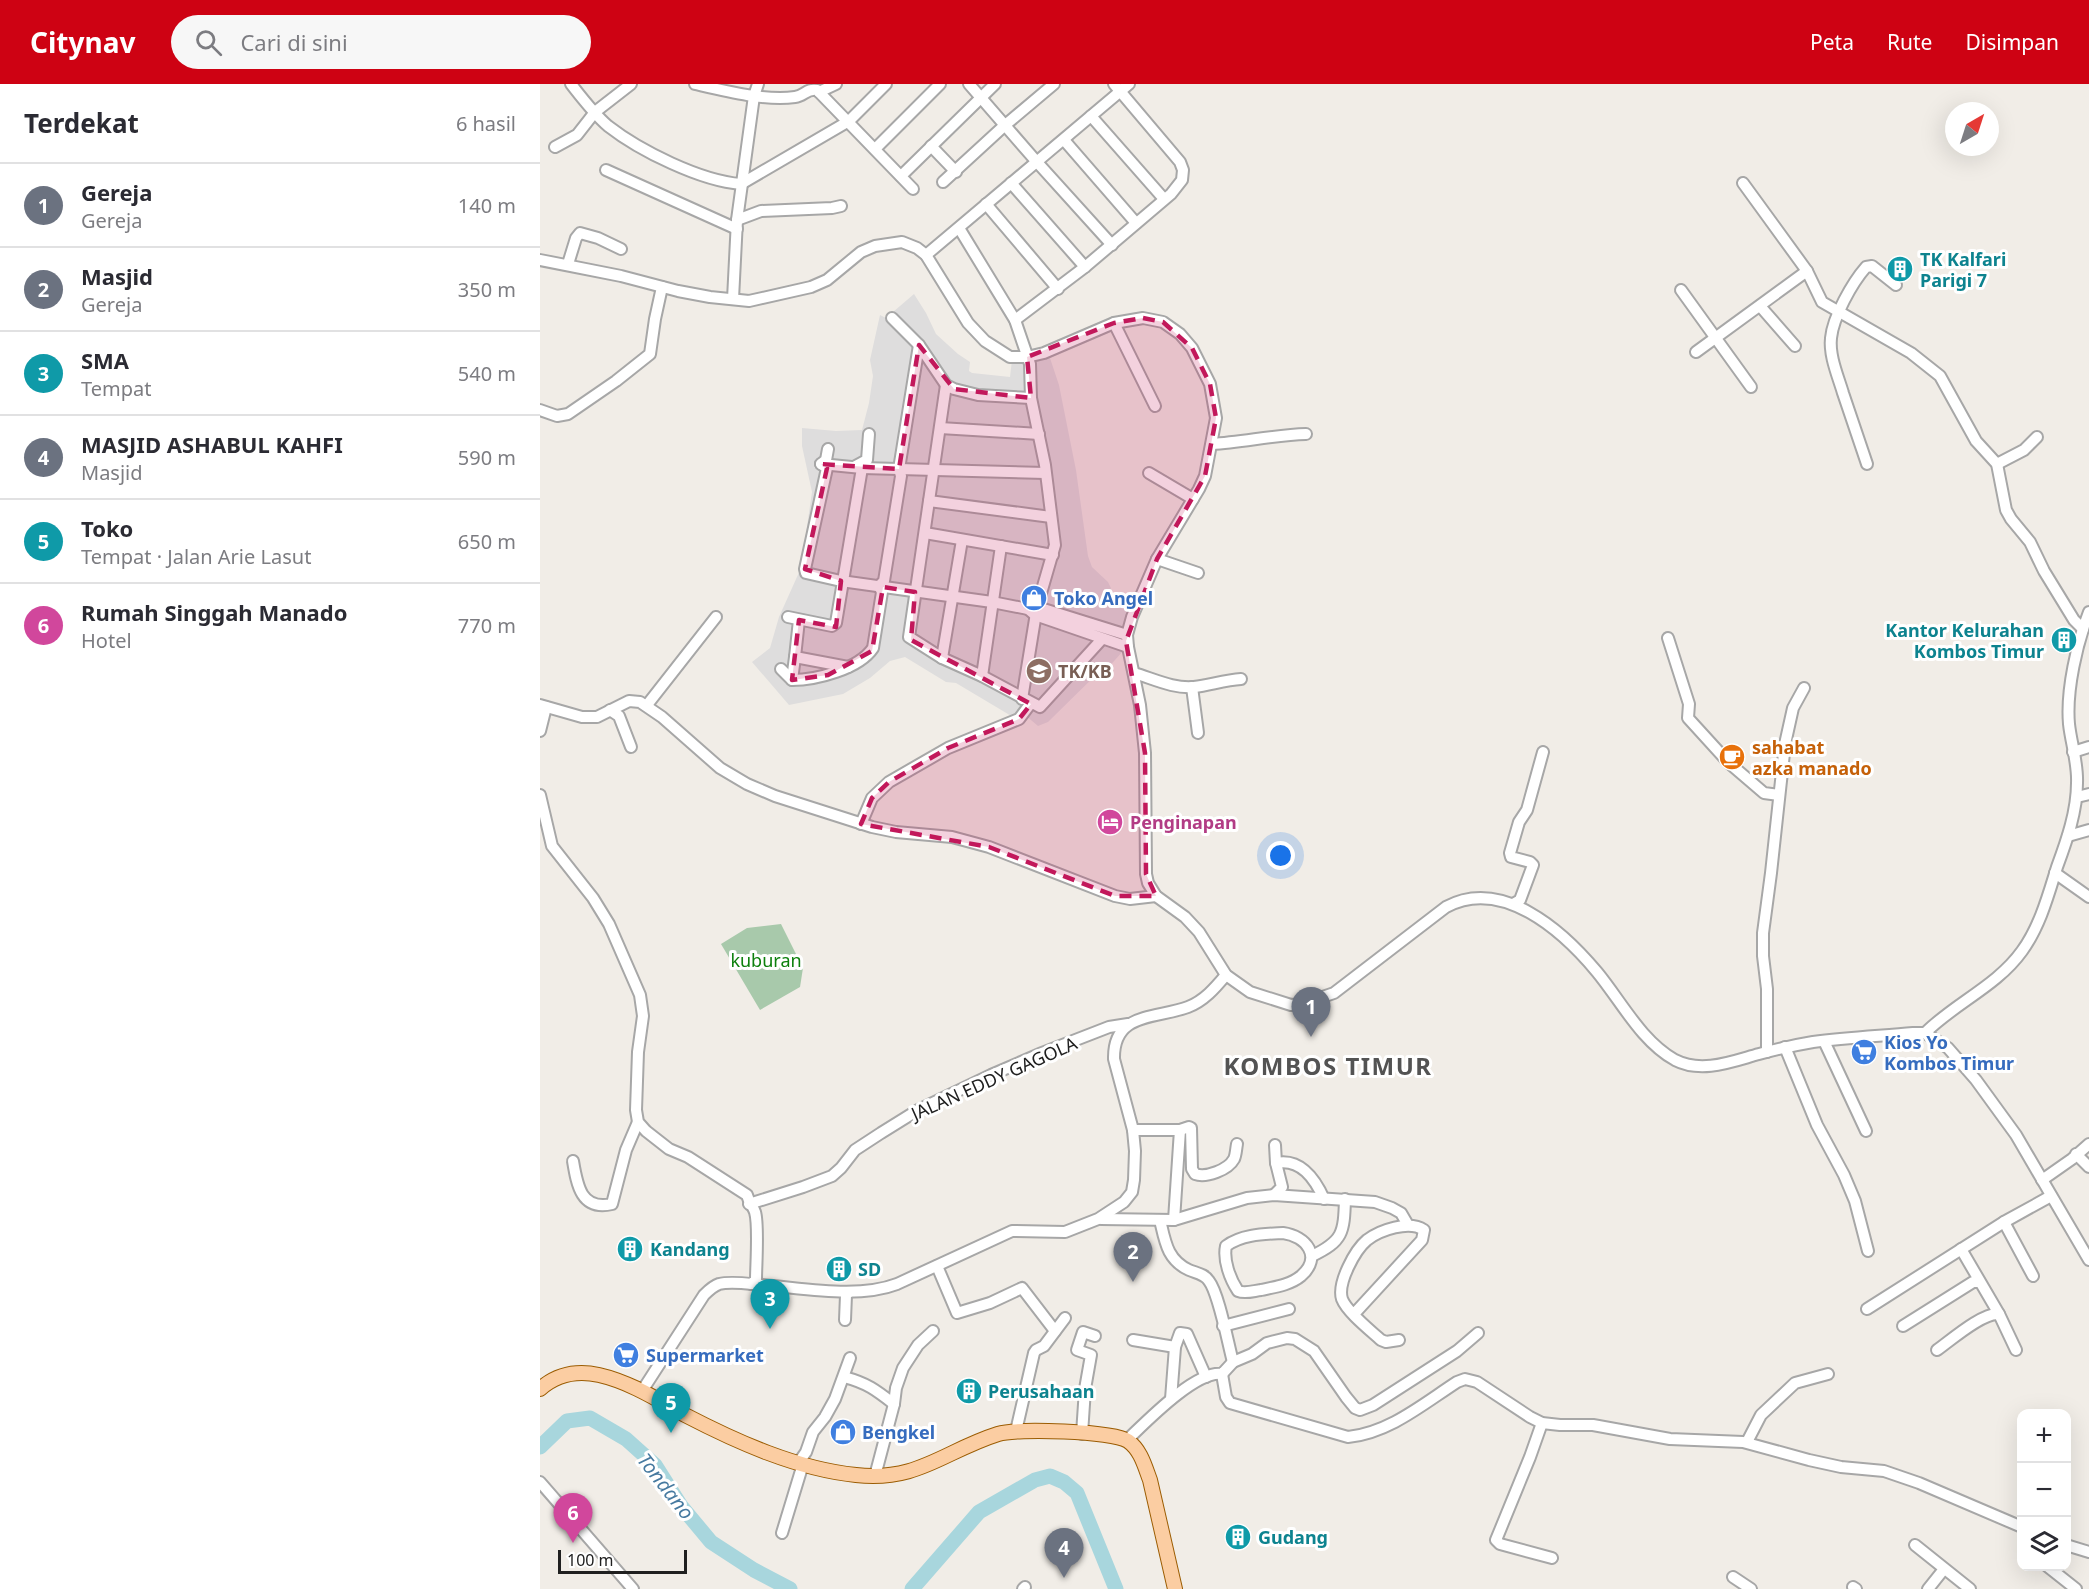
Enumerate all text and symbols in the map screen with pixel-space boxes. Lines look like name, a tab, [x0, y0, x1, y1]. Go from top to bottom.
search box	[171, 15, 591, 69]
text: Citynav	[30, 23, 135, 61]
icon: search	[192, 26, 225, 59]
text: Cari di sini	[240, 27, 348, 57]
text: Peta	[1810, 28, 1854, 56]
text: Rute	[1887, 28, 1932, 56]
text: Disimpan	[1965, 28, 2059, 56]
north arrow	[1945, 102, 1999, 156]
text: Terdekat	[24, 105, 139, 141]
text: 6 hasil	[456, 110, 516, 137]
text: Gereja	[81, 177, 152, 207]
text: 1	[38, 192, 49, 219]
text: 140 m	[458, 192, 516, 219]
text: Gereja	[81, 207, 142, 234]
place label: TK Kalfari Parigi 7	[1920, 247, 2006, 292]
building icon: TK Kalfari Parigi 7	[1885, 254, 1915, 284]
text: Masjid	[81, 261, 153, 291]
text: 2	[38, 276, 49, 303]
text: 350 m	[458, 276, 516, 303]
text: Gereja	[81, 291, 142, 318]
text: SMA	[81, 345, 129, 375]
text: 3	[38, 360, 49, 387]
text: 540 m	[458, 360, 516, 387]
text: Tempat	[81, 375, 151, 402]
text: MASJID ASHABUL KAHFI	[81, 429, 343, 459]
text: 4	[38, 444, 49, 471]
text: 590 m	[458, 444, 516, 471]
text: Masjid	[81, 459, 143, 486]
text: Toko	[81, 513, 133, 543]
text: 5	[38, 528, 49, 555]
text: 650 m	[458, 528, 516, 555]
text: Tempat · Jalan Arie Lasut	[81, 543, 311, 570]
shop icon: Toko Angel	[1019, 583, 1049, 613]
place label: Toko Angel	[1054, 586, 1153, 610]
text: Rumah Singgah Manado	[81, 597, 347, 627]
text: 6	[38, 612, 49, 639]
text: 770 m	[458, 612, 516, 639]
place label: Kantor Kelurahan Kombos Timur	[1885, 618, 2044, 663]
building icon: Kantor Kelurahan Kombos Timur	[2049, 625, 2079, 655]
text: Hotel	[81, 627, 132, 654]
school or university icon: TK/KB	[1024, 656, 1054, 686]
place label: TK/KB	[1058, 659, 1112, 683]
place label: sahabat azka manado	[1752, 735, 1872, 780]
cafe icon: sahabat azka manado	[1717, 742, 1747, 772]
hotel icon: Penginapan	[1095, 807, 1125, 837]
place label: Penginapan	[1130, 810, 1237, 834]
your location	[1266, 841, 1295, 870]
park label: kuburan	[730, 948, 802, 972]
pin: 1	[1292, 988, 1330, 1037]
street label: JALAN EDDY GAGOLA	[906, 1030, 1081, 1126]
place label: Kios Yo Kombos Timur	[1884, 1030, 2014, 1075]
supermarket icon: Kios Yo Kombos Timur	[1849, 1037, 1879, 1067]
district label: KOMBOS TIMUR	[1223, 1049, 1433, 1082]
pin: 2	[1114, 1232, 1152, 1282]
building icon: Kandang	[615, 1234, 645, 1264]
place label: Kandang	[650, 1237, 730, 1261]
building icon: SD	[824, 1254, 854, 1284]
place label: SD	[858, 1257, 881, 1281]
pin: 3	[750, 1280, 790, 1329]
supermarket icon: Supermarket	[611, 1340, 641, 1370]
place label: Supermarket	[646, 1343, 764, 1367]
building icon: Perusahaan	[954, 1376, 984, 1406]
place label: Perusahaan	[988, 1379, 1094, 1403]
pin: 5	[652, 1384, 690, 1433]
map controls	[2017, 1409, 2071, 1571]
button: +	[2017, 1409, 2071, 1463]
shop icon: Bengkel	[828, 1417, 858, 1447]
place label: Bengkel	[862, 1420, 935, 1444]
water label: Tondano	[632, 1447, 700, 1525]
button: −	[2017, 1463, 2071, 1517]
pin: 6	[554, 1494, 592, 1543]
button: layers	[2017, 1517, 2071, 1571]
building icon: Gudang	[1223, 1522, 1253, 1552]
place label: Gudang	[1258, 1525, 1328, 1549]
pin: 4	[1044, 1528, 1084, 1578]
scale bar	[558, 1547, 687, 1574]
text: 100 m	[567, 1549, 614, 1571]

